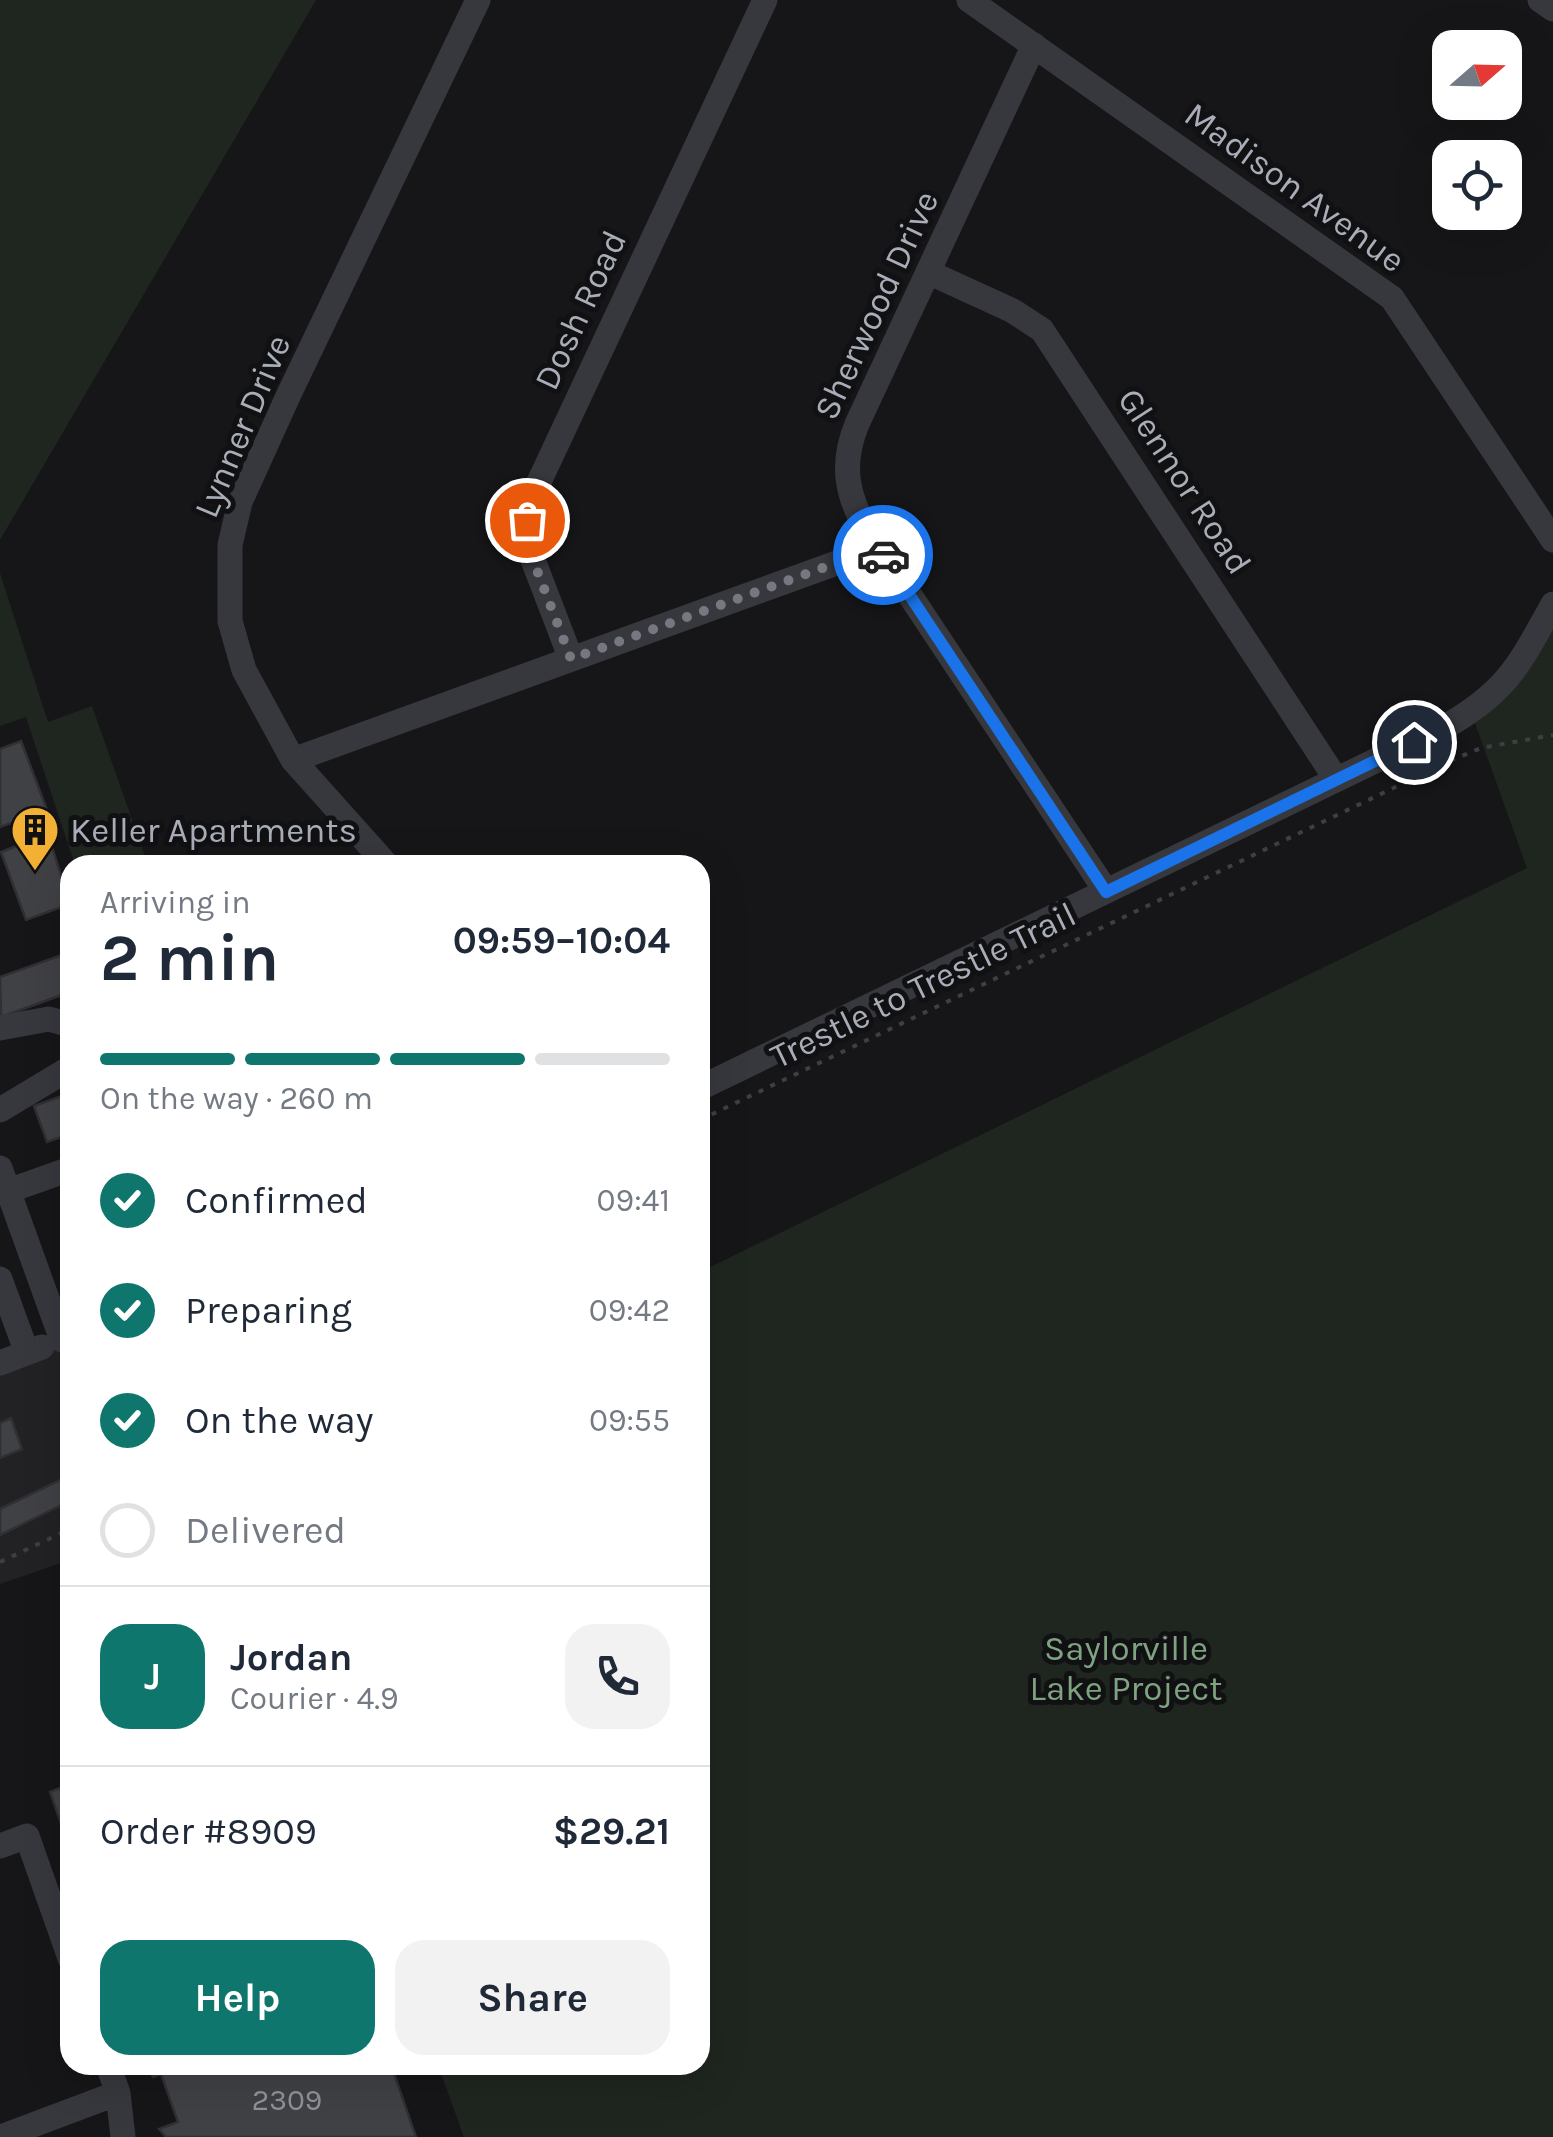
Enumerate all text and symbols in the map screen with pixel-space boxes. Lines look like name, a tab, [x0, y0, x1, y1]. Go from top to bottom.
north arrow	[1432, 30, 1522, 120]
map controls	[1432, 30, 1522, 230]
street label: Madison Avenue	[1177, 94, 1413, 281]
button: locate	[1432, 140, 1522, 230]
street label: Sherwood Drive	[806, 184, 947, 426]
street label: Dosh Road	[526, 224, 635, 396]
street label: Lynner Drive	[186, 329, 299, 524]
street label: Glennor Road	[1109, 381, 1260, 582]
pin	[485, 478, 570, 563]
icon: bag	[500, 493, 555, 548]
courier	[833, 505, 933, 605]
icon: car	[856, 528, 911, 583]
pin	[1372, 700, 1457, 785]
icon: home	[1387, 715, 1442, 770]
building icon: Keller Apartments	[9, 804, 61, 872]
place label: Keller Apartments	[70, 810, 357, 851]
text: Arriving in	[100, 884, 251, 921]
street label: Trestle to Trestle Trail	[764, 894, 1082, 1077]
text: 09:59–10:04	[453, 918, 670, 963]
text: 2 min	[100, 920, 279, 996]
text: On the way · 260 m	[100, 1080, 373, 1117]
icon: check	[100, 1173, 155, 1228]
text: Confirmed	[185, 1178, 368, 1223]
text: 09:41	[597, 1182, 670, 1219]
icon: check	[100, 1283, 155, 1338]
text: Preparing	[185, 1288, 352, 1333]
text: 09:42	[589, 1292, 670, 1329]
icon: check	[100, 1393, 155, 1448]
text: On the way	[185, 1398, 373, 1443]
text: 09:55	[589, 1402, 670, 1439]
text: Delivered	[185, 1508, 346, 1553]
button: phone	[565, 1624, 670, 1729]
park label: Saylorville Lake Project	[1030, 1628, 1222, 1709]
text: Jordan	[230, 1635, 353, 1680]
text: J	[144, 1654, 161, 1699]
text: Courier · 4.9	[230, 1680, 399, 1717]
text: Order #8909	[100, 1809, 317, 1854]
text: $29.21	[553, 1809, 670, 1854]
button: Help	[100, 1940, 375, 2055]
button: Share	[395, 1940, 670, 2055]
house number: 2309	[252, 2082, 322, 2118]

